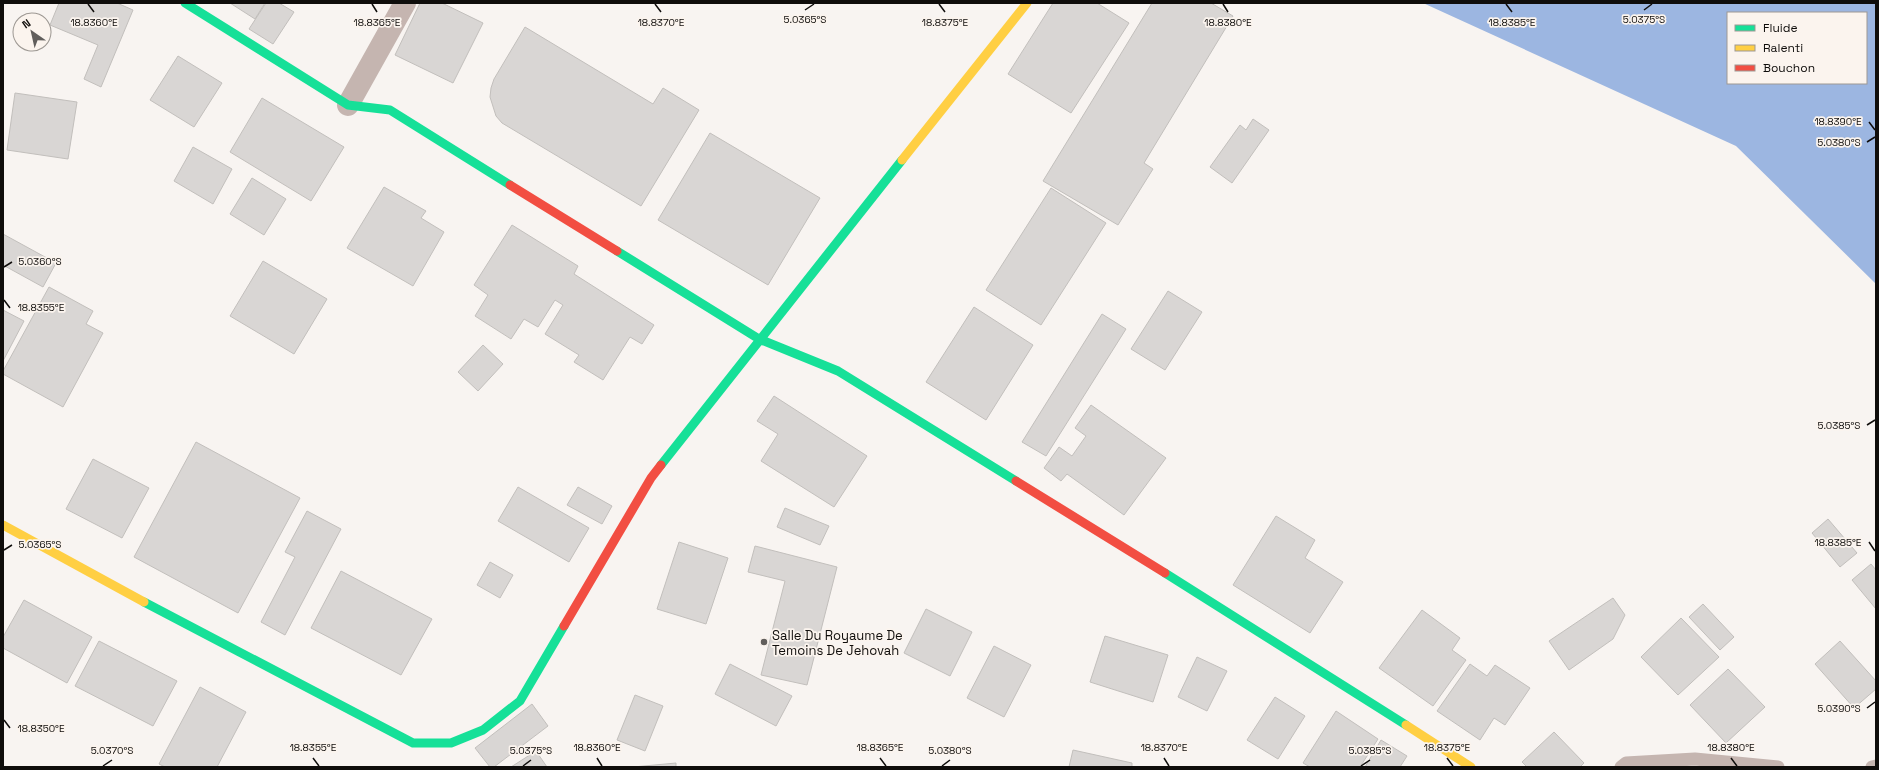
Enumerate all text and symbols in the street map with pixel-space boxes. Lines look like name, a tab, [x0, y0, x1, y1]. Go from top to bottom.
north arrow	[12, 12, 52, 52]
legend	[1727, 12, 1867, 84]
text: 5.0365°S	[784, 13, 826, 26]
text: 5.0375°S	[1623, 13, 1665, 26]
text: N	[19, 16, 33, 32]
text: 18.8360°E	[70, 16, 118, 29]
text: 18.8365°E	[354, 16, 401, 29]
text: 18.8370°E	[638, 16, 685, 29]
text: 18.8375°E	[922, 16, 969, 29]
text: 18.8380°E	[1204, 16, 1252, 29]
text: 18.8385°E	[1489, 16, 1536, 29]
text: Fluide	[1763, 20, 1798, 36]
text: Ralenti	[1763, 40, 1803, 56]
text: Bouchon	[1763, 60, 1815, 76]
text: 18.8390°E	[1814, 115, 1862, 128]
text: 5.0380°S	[1817, 136, 1861, 149]
text: 5.0360°S	[18, 255, 62, 268]
text: 18.8355°E	[18, 301, 65, 314]
text: 5.0385°S	[1818, 419, 1860, 432]
text: 18.8385°E	[1815, 536, 1862, 549]
text: 5.0365°S	[19, 538, 61, 551]
place label: Salle Du Royaume De Temoins De Jehovah	[772, 627, 903, 659]
marker: Salle Du Royaume De Temoins De Jehovah	[759, 637, 769, 647]
text: 5.0390°S	[1817, 702, 1861, 715]
text: 18.8350°E	[17, 722, 65, 735]
text: 18.8355°E	[290, 741, 337, 754]
text: 18.8360°E	[573, 741, 621, 754]
text: 18.8365°E	[857, 741, 904, 754]
text: 18.8370°E	[1141, 741, 1188, 754]
text: 18.8375°E	[1424, 741, 1471, 754]
text: 18.8380°E	[1707, 741, 1755, 754]
text: 5.0370°S	[91, 744, 133, 757]
text: 5.0375°S	[510, 744, 552, 757]
text: 5.0380°S	[928, 744, 972, 757]
text: 5.0385°S	[1349, 744, 1391, 757]

